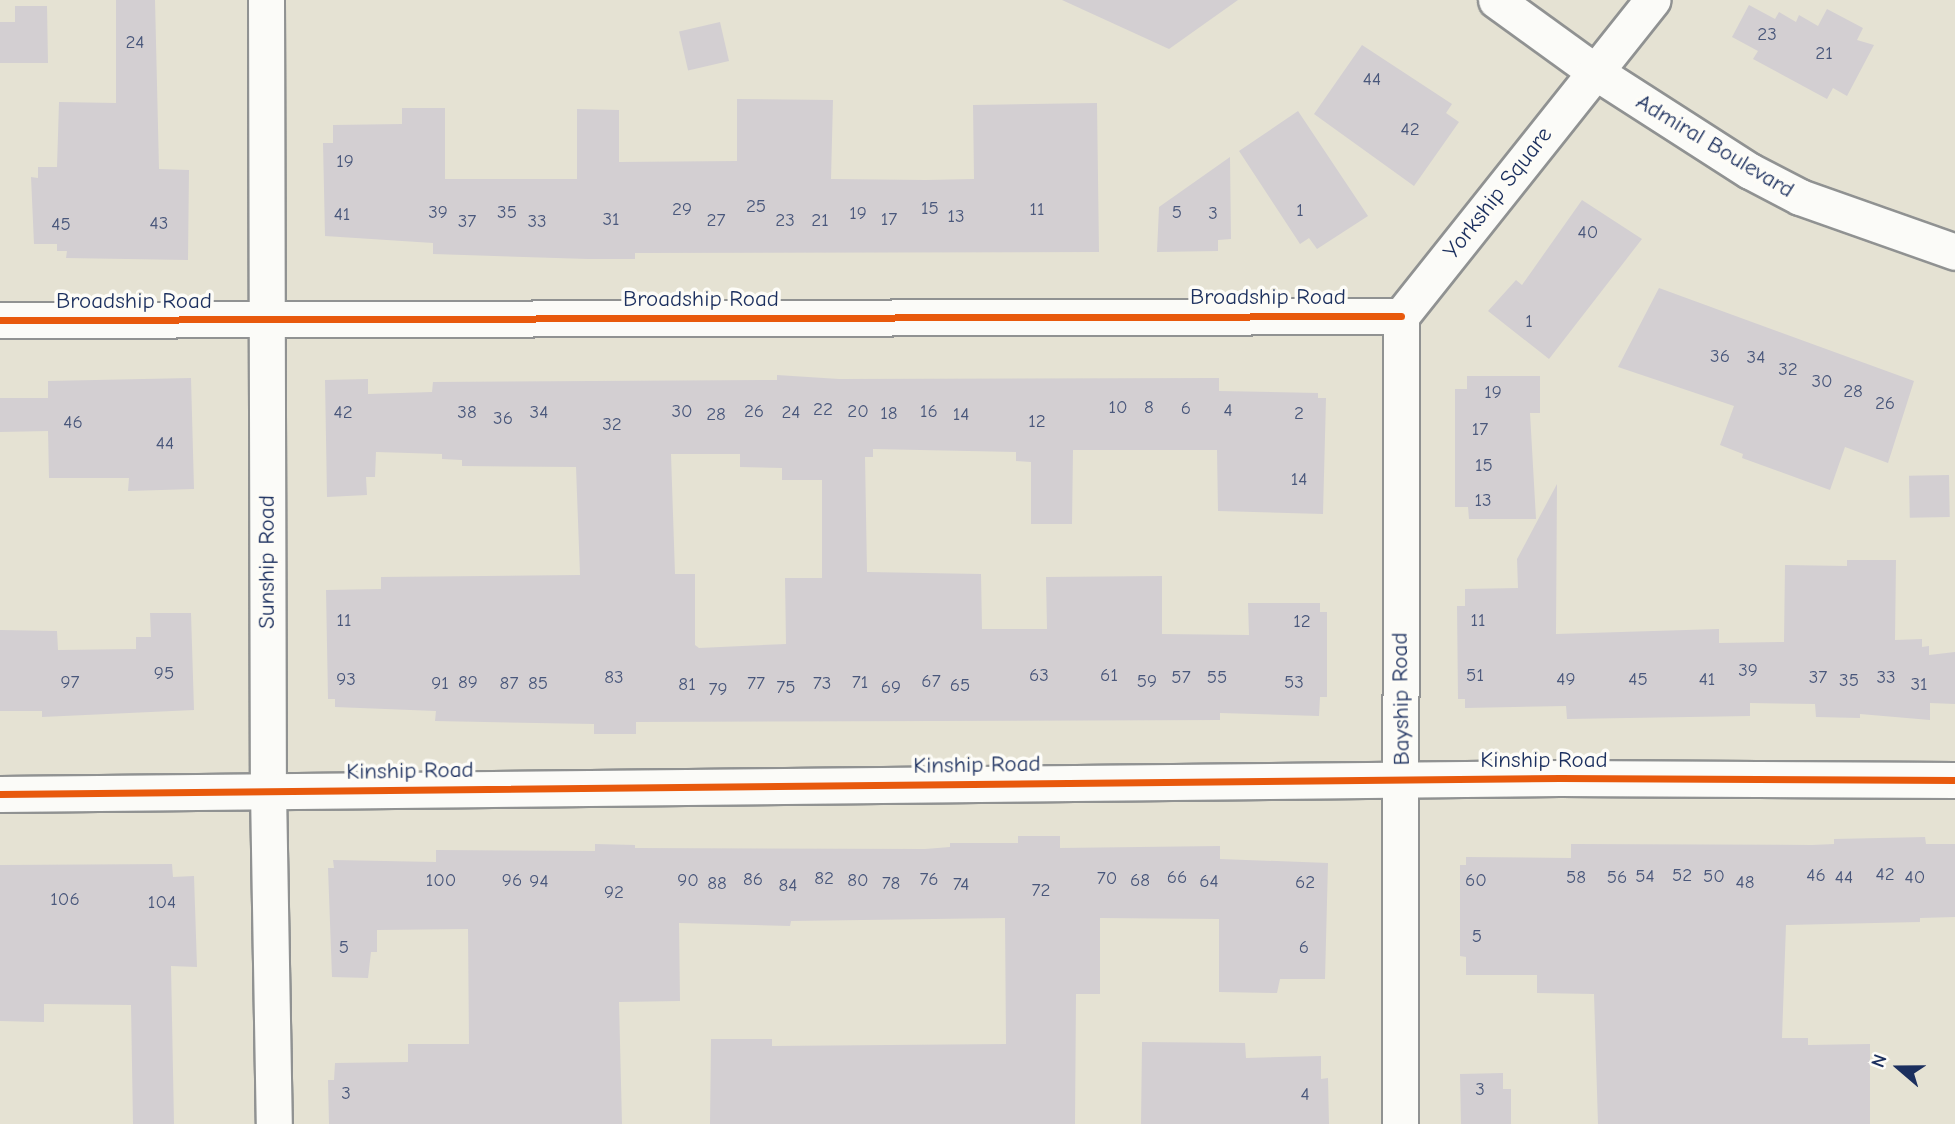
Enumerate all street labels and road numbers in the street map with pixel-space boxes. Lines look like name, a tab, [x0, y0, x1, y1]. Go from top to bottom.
street label: Admiral Boulevard	[1631, 88, 1799, 204]
street label: Yorkship Square	[1438, 121, 1558, 265]
street label: Broadship Road	[1190, 283, 1346, 311]
street label: Broadship Road	[623, 285, 779, 313]
street label: Broadship Road	[56, 287, 212, 315]
street label: Sunship Road	[253, 495, 281, 629]
street label: Bayship Road	[1386, 632, 1416, 766]
street label: Kinship Road	[1480, 746, 1608, 774]
street label: Kinship Road	[913, 750, 1041, 780]
street label: Kinship Road	[346, 756, 474, 786]

